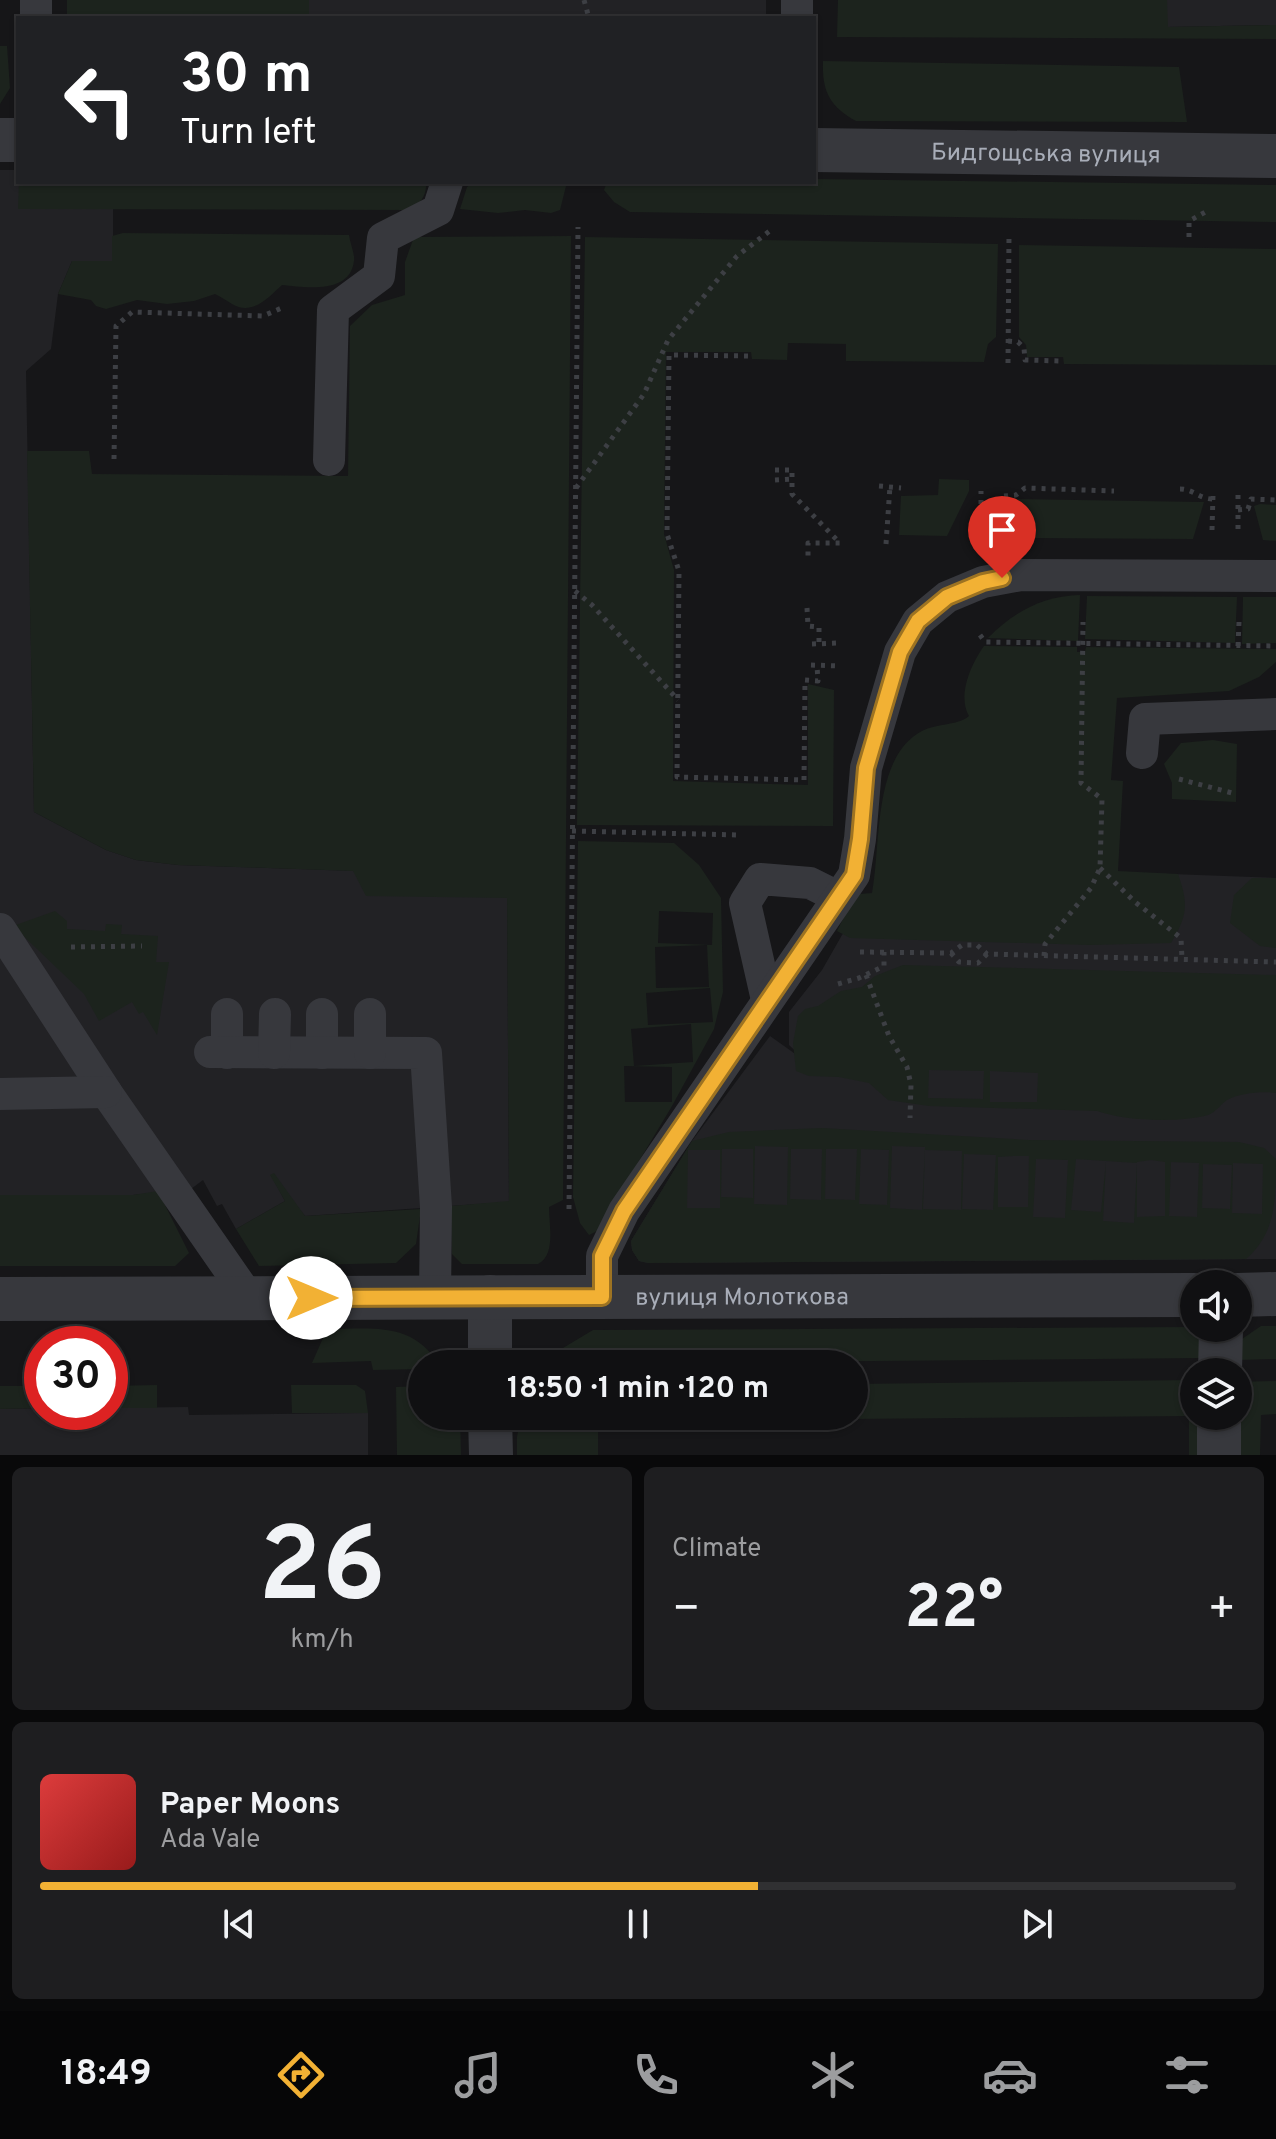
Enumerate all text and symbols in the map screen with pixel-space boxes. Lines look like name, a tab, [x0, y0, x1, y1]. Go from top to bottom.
text: 30 m	[180, 42, 313, 112]
icon: left	[48, 48, 152, 152]
text: Turn left	[180, 111, 317, 157]
street label: Бидгощська вулиця	[931, 139, 1161, 172]
pin	[968, 496, 1036, 578]
icon: arrive	[980, 508, 1024, 552]
position arrow	[269, 1256, 353, 1340]
map controls	[1180, 1270, 1252, 1430]
button: sound	[1180, 1270, 1252, 1342]
street label: вулиця Молоткова	[635, 1283, 849, 1314]
speed limit sign: 30	[24, 1326, 128, 1430]
button: layers	[1180, 1358, 1252, 1430]
text: 18:50 · 1 min · 120 m	[507, 1371, 769, 1408]
text: 26	[258, 1506, 386, 1638]
text: Climate	[672, 1533, 761, 1566]
text: 22°	[905, 1573, 1003, 1649]
text: −	[672, 1583, 700, 1639]
text: +	[1208, 1583, 1236, 1639]
text: km/h	[290, 1624, 354, 1657]
text: Paper Moons	[160, 1787, 340, 1824]
text: Ada Vale	[160, 1824, 260, 1857]
icon: previous	[217, 1902, 261, 1946]
icon: pause	[616, 1902, 660, 1946]
icon: next	[1015, 1902, 1059, 1946]
icon: directions	[273, 2047, 329, 2103]
icon: music	[450, 2047, 506, 2103]
icon: phone	[628, 2047, 684, 2103]
icon: climate	[805, 2047, 861, 2103]
icon: car	[982, 2047, 1038, 2103]
icon: filters	[1159, 2047, 1215, 2103]
text: 18:49	[61, 2052, 152, 2098]

